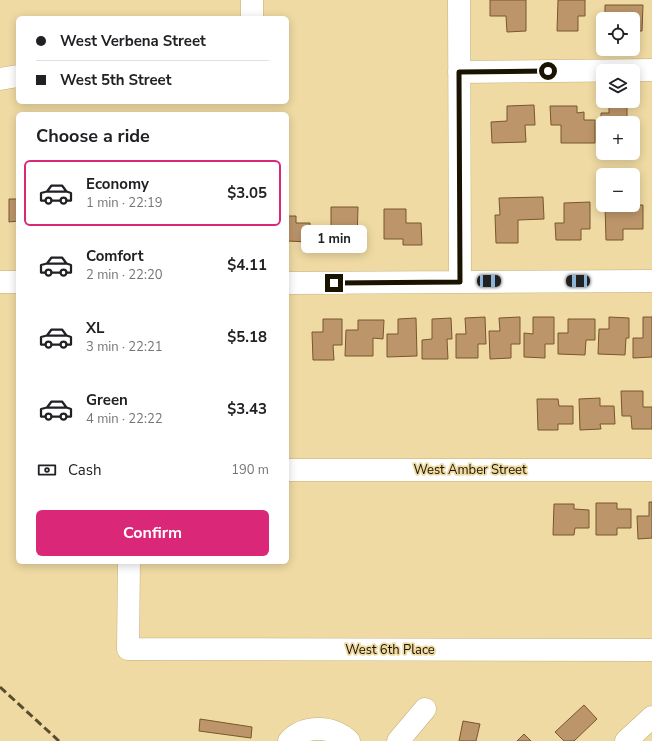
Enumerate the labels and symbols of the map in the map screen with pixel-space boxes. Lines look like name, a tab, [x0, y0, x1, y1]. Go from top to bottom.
route start	[539, 62, 557, 80]
callout: 1 min	[301, 225, 367, 253]
route end	[325, 274, 343, 292]
car	[477, 275, 501, 287]
car	[566, 275, 590, 287]
street label: West Amber Street	[413, 461, 527, 479]
street label: West 6th Place	[345, 641, 435, 659]

